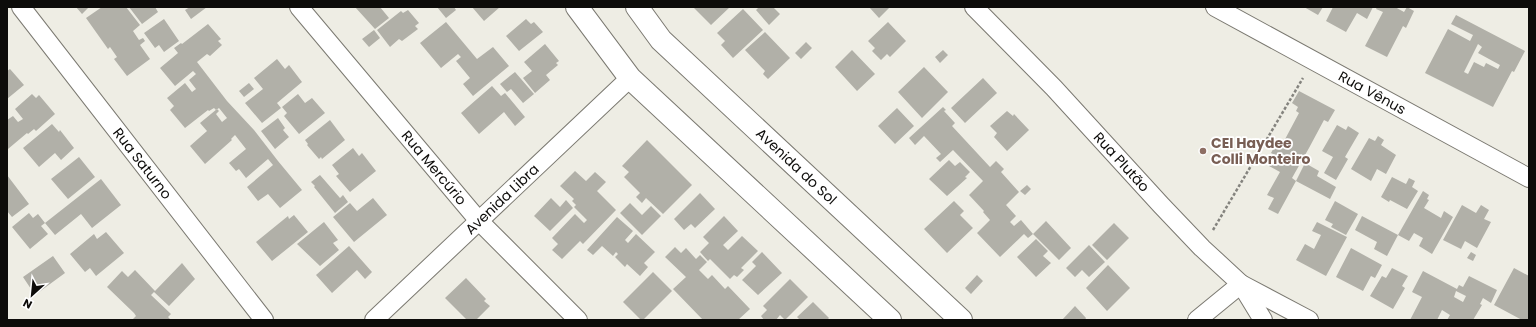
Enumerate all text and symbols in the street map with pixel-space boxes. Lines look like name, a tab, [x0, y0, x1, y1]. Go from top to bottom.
street label: Rua Vênus	[1335, 66, 1410, 119]
street label: Rua Saturno	[108, 123, 177, 203]
street label: Avenida do Sol	[752, 124, 841, 209]
street label: Rua Mercúrio	[397, 126, 471, 209]
street label: Rua Plutão	[1089, 128, 1154, 196]
place label: CEI Haydee Colli Monteiro	[1211, 133, 1311, 169]
marker: CEI Haydee Colli Monteiro	[1198, 146, 1208, 156]
street label: Avenida Libra	[461, 159, 543, 239]
north arrow	[12, 275, 52, 315]
text: N	[20, 295, 35, 313]

